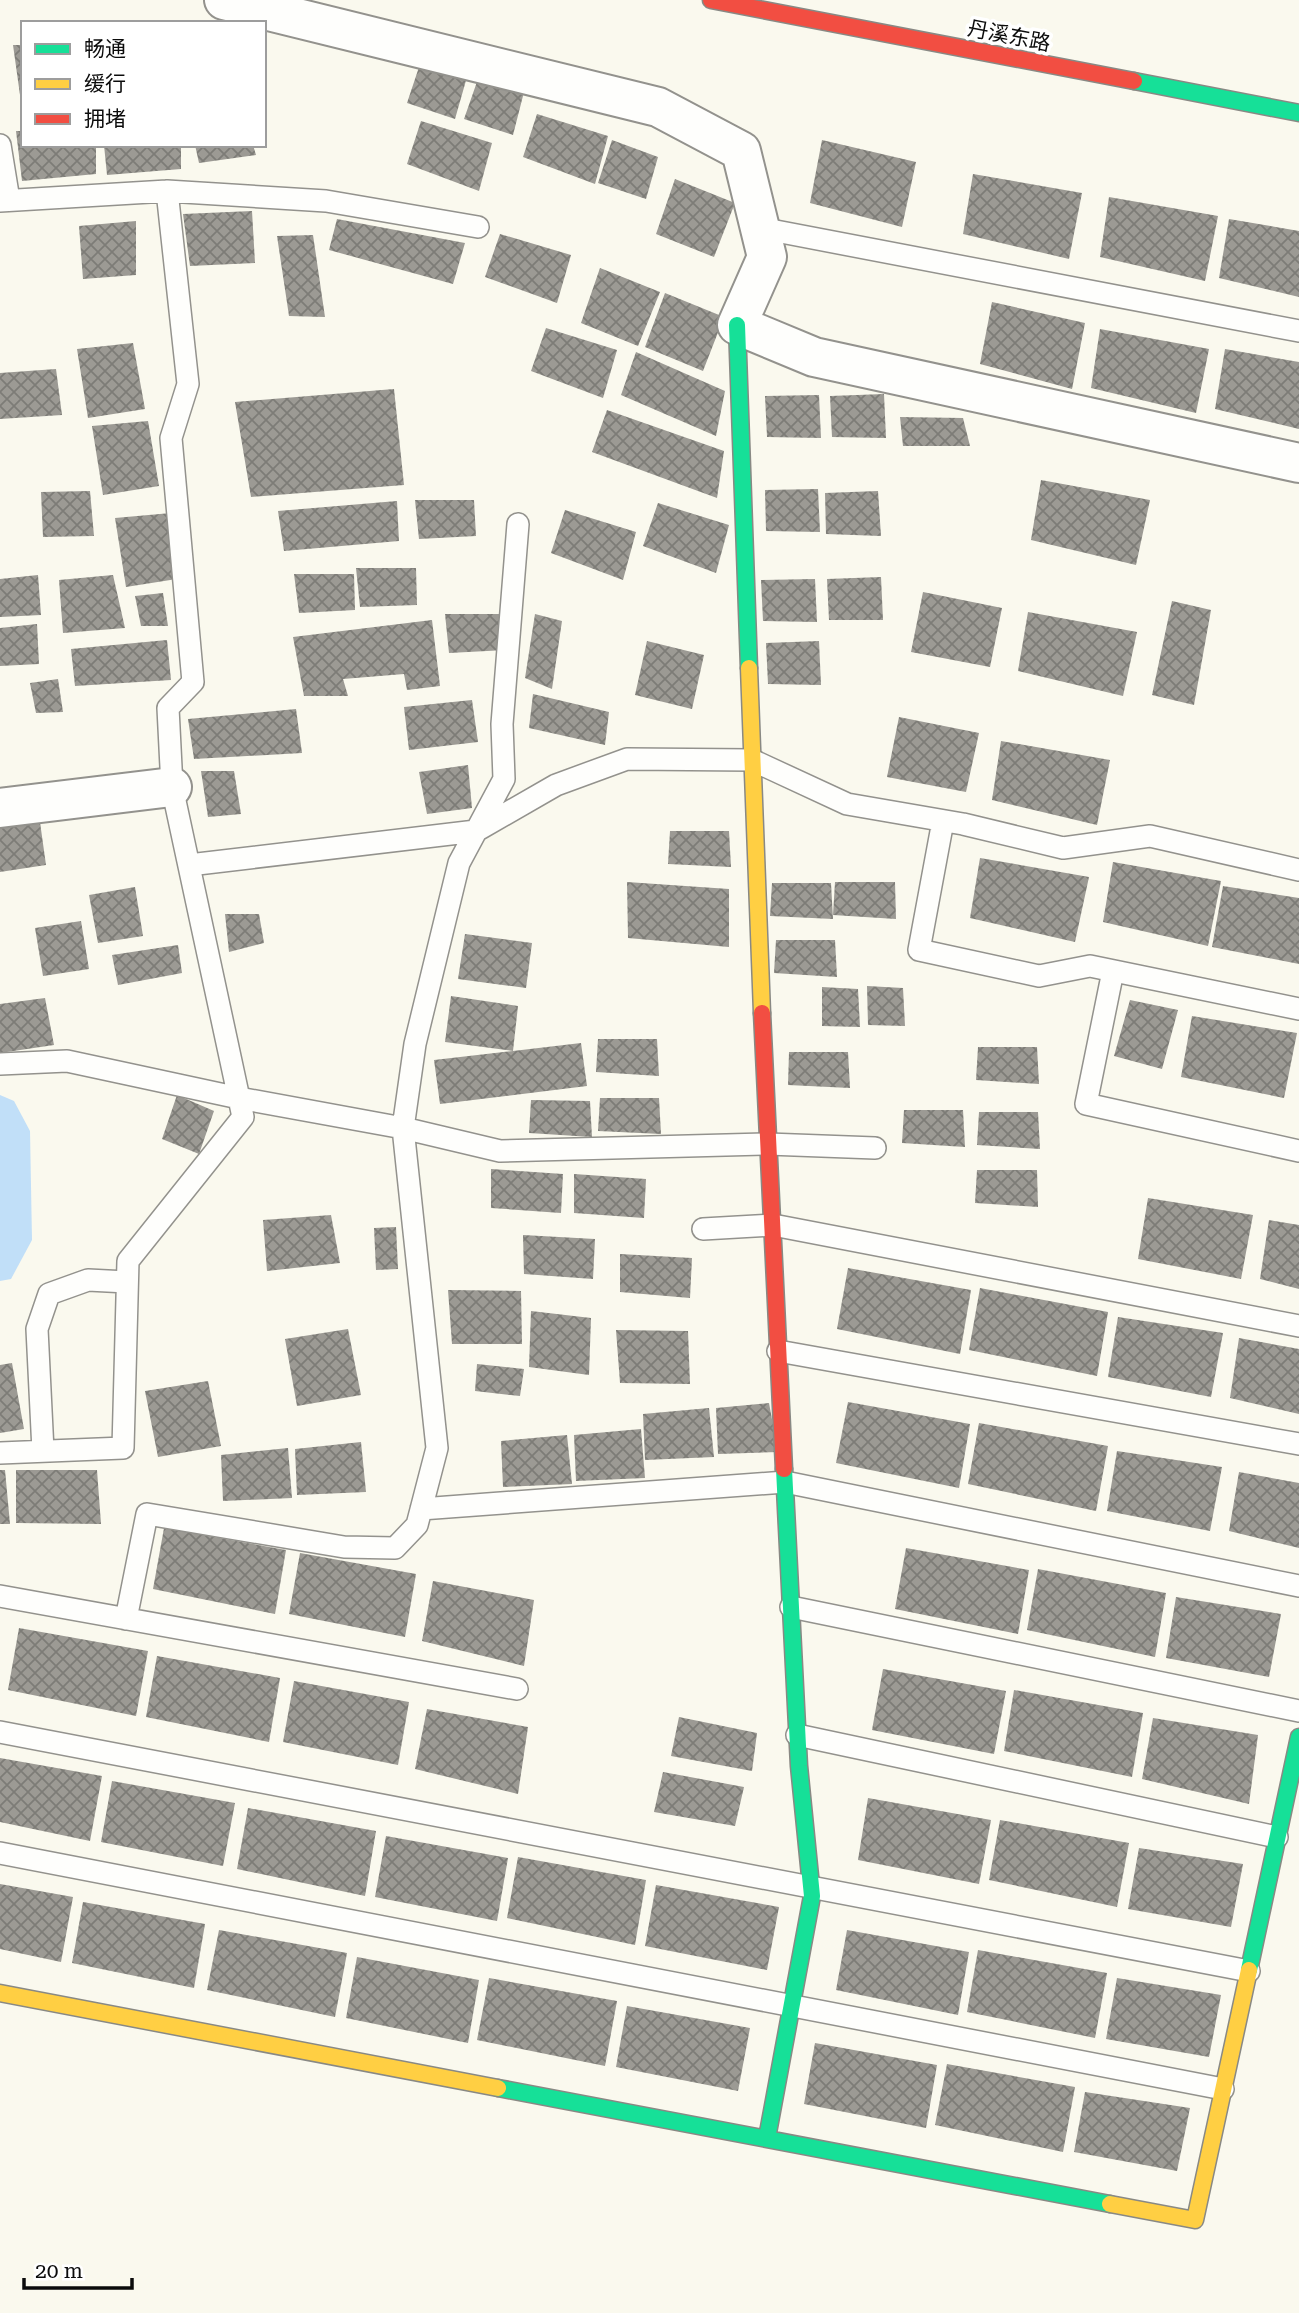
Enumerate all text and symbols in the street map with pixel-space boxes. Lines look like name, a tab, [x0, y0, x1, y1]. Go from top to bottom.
street label: 丹溪东路	[965, 16, 1053, 56]
legend	[21, 21, 266, 147]
text: 畅通	[84, 37, 126, 61]
text: 缓行	[84, 72, 126, 96]
text: 拥堵	[84, 107, 126, 131]
scale bar	[24, 2246, 133, 2290]
text: 20 m	[35, 2259, 83, 2283]

